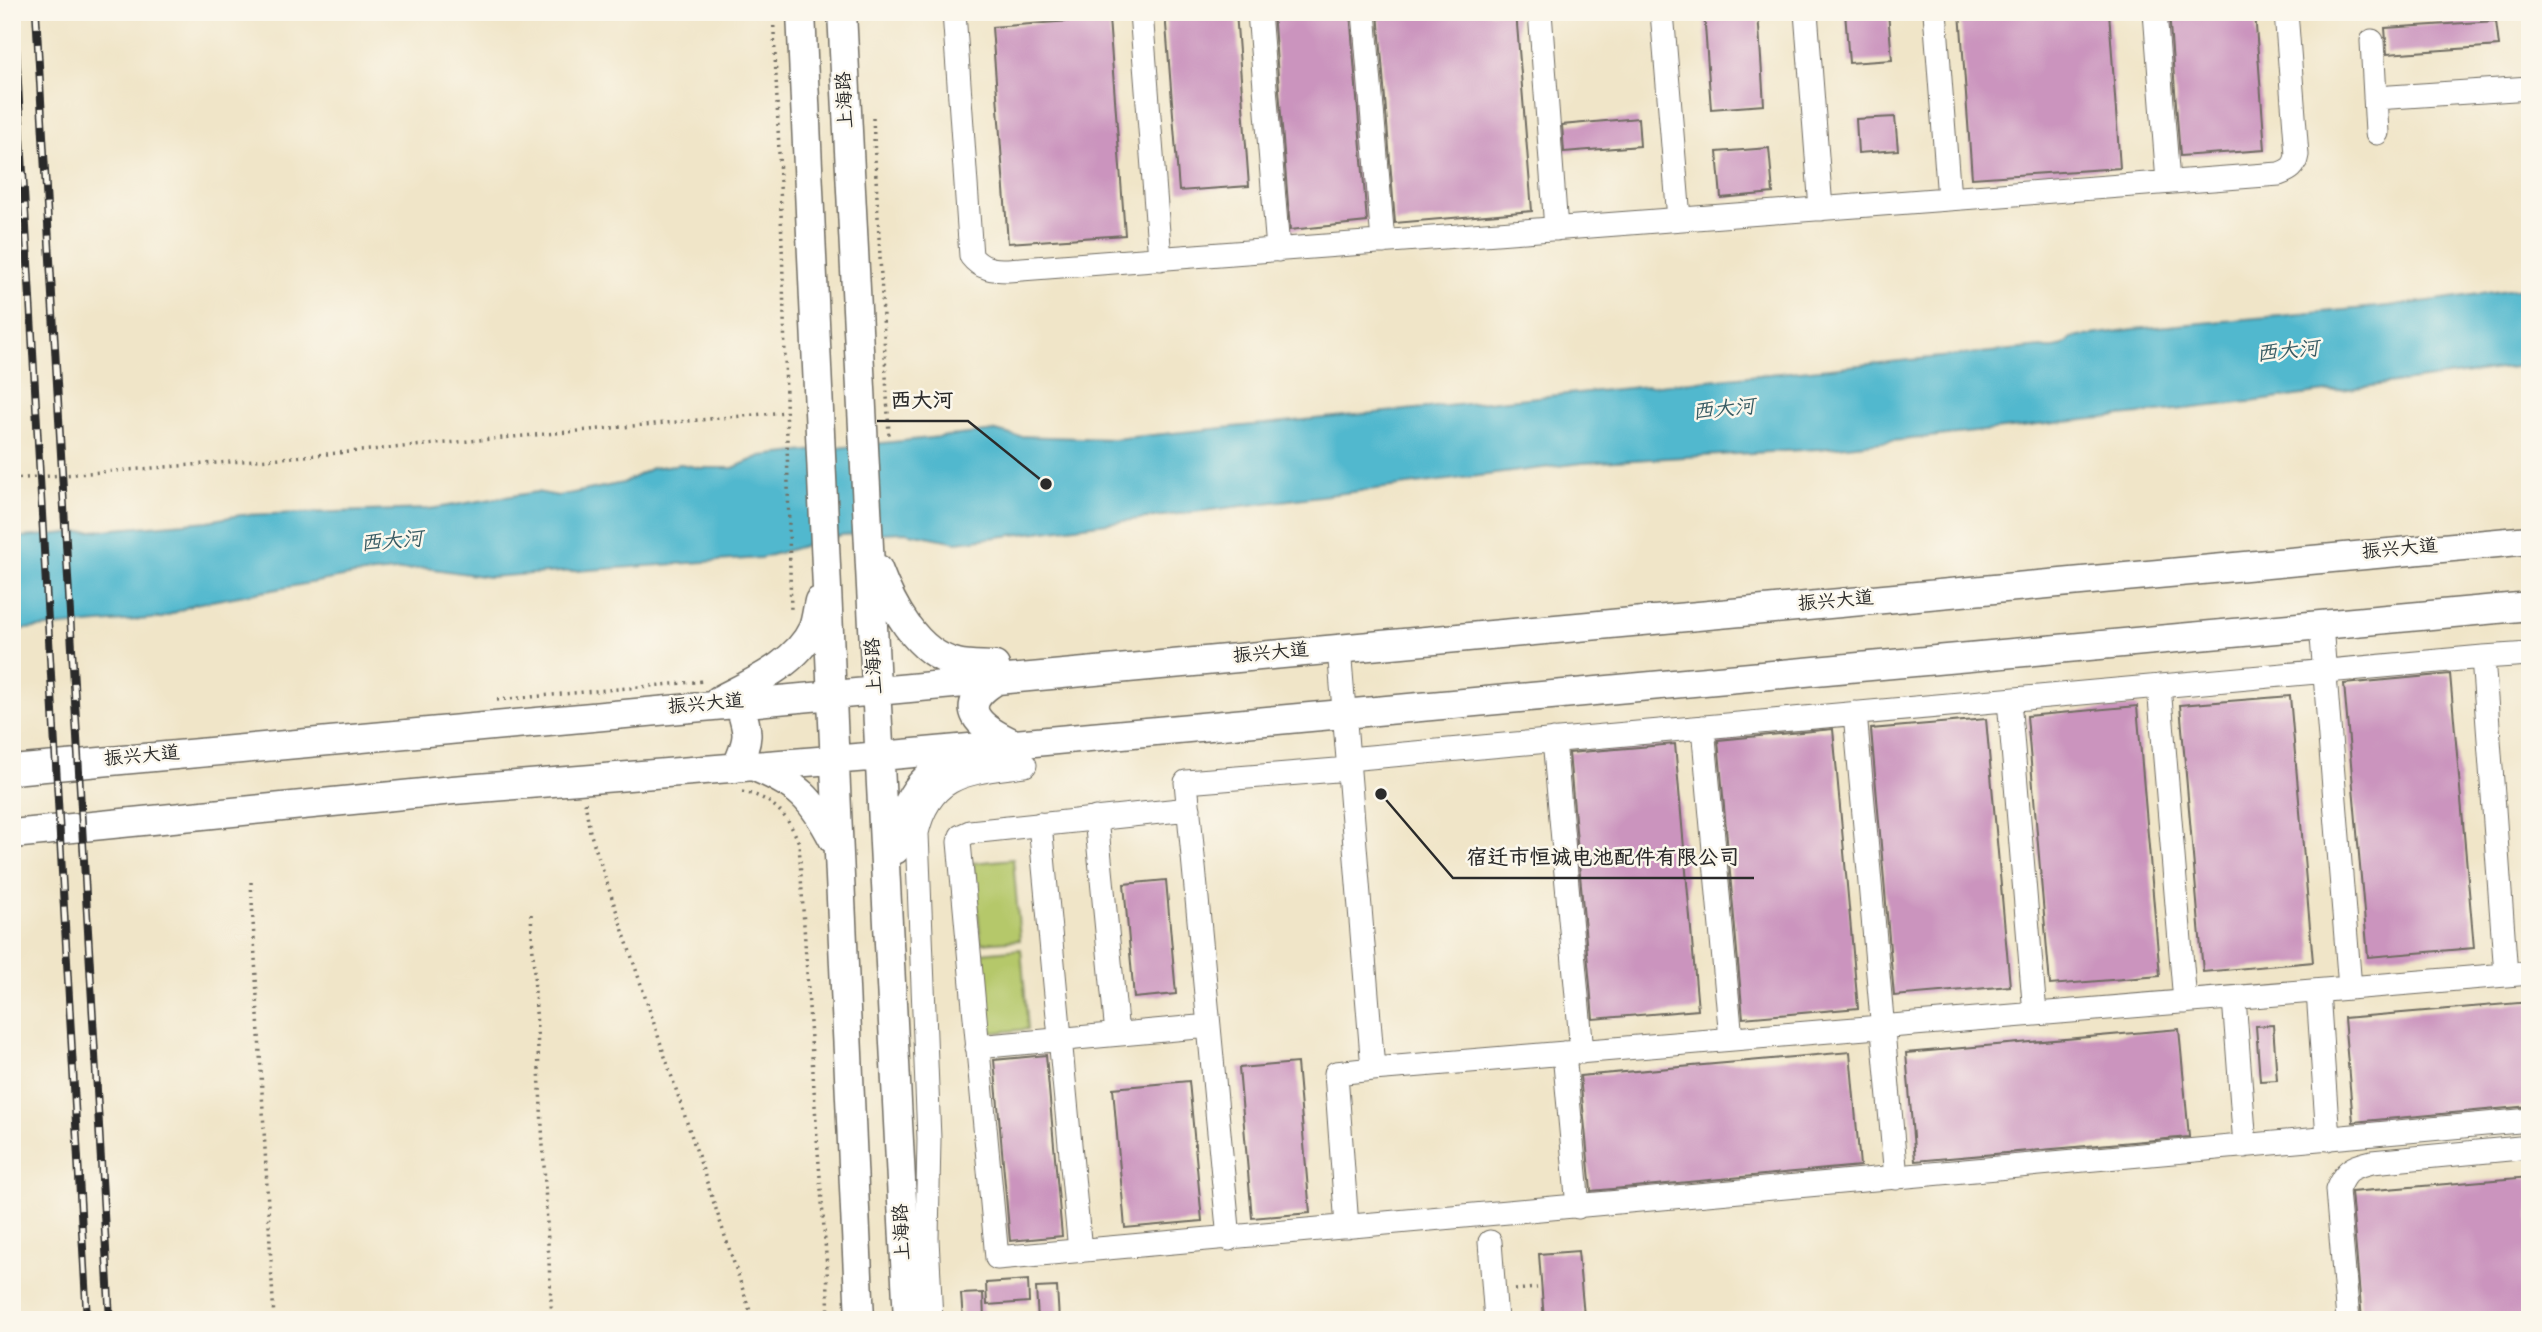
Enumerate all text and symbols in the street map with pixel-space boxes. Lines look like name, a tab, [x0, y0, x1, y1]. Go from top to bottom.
street label: 上海路	[833, 71, 860, 129]
water label: 西大河	[2255, 337, 2324, 370]
callout: 西大河	[877, 379, 968, 421]
text: 西大河	[891, 390, 954, 416]
water label: 西大河	[1691, 395, 1760, 428]
water label: 西大河	[359, 528, 427, 559]
street label: 振兴大道	[2361, 535, 2439, 566]
street label: 振兴大道	[1797, 587, 1875, 618]
street label: 上海路	[862, 637, 889, 695]
street label: 振兴大道	[1232, 639, 1310, 670]
street label: 振兴大道	[667, 690, 745, 721]
street label: 振兴大道	[103, 742, 181, 773]
callout: 宿迁市恒诚电池配件有限公司	[1453, 836, 1754, 878]
text: 宿迁市恒诚电池配件有限公司	[1467, 846, 1740, 873]
street label: 上海路	[890, 1203, 917, 1261]

